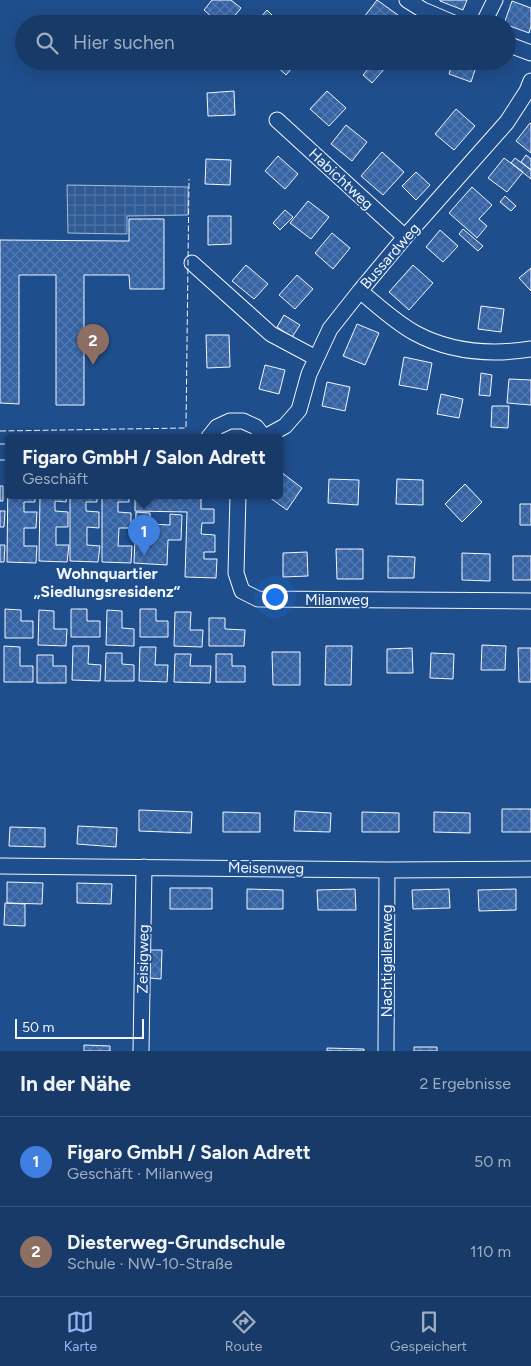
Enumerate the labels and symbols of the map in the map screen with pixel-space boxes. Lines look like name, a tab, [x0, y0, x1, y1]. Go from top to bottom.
street label: Habichtweg	[305, 144, 377, 214]
street label: Bussardweg	[356, 219, 424, 293]
pin: 2	[77, 324, 109, 365]
pin: 1	[128, 515, 160, 556]
district label: Wohnquartier „Siedlungsresidenz“	[34, 564, 181, 601]
your location	[262, 584, 288, 610]
street label: Milanweg	[305, 591, 369, 609]
street label: Meisenweg	[228, 858, 304, 878]
street label: Nachtigallenweg	[378, 905, 396, 1017]
street label: Zeisigweg	[133, 924, 153, 994]
scale bar	[15, 1016, 144, 1039]

